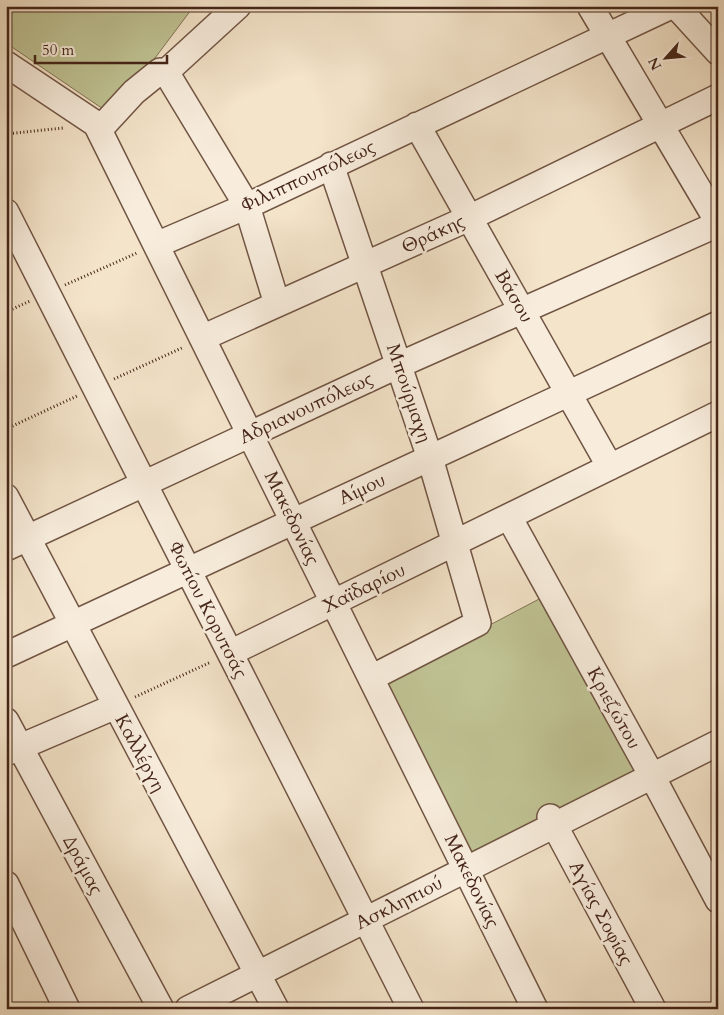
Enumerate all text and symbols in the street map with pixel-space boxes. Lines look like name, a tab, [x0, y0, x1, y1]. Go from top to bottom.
scale bar	[35, 32, 168, 64]
north arrow	[642, 32, 692, 82]
text: 50 m	[42, 40, 74, 60]
text: N	[644, 54, 666, 73]
street label: Φιλιππουπόλεως	[237, 134, 379, 218]
street label: Θράκης	[397, 208, 469, 260]
street label: Βάσου	[488, 265, 540, 327]
street label: Μπούρμαχη	[380, 340, 438, 446]
street label: Αδριανουπόλεως	[235, 366, 377, 450]
street label: Μακεδονίας	[258, 467, 326, 569]
street label: Αίμου	[334, 467, 390, 511]
street label: Φωτίου Κορυτσάς	[162, 537, 254, 683]
street label: Χαϊδαρίου	[318, 557, 410, 619]
street label: Κριεζώτου	[581, 662, 647, 754]
street label: Καλλέργη	[109, 709, 171, 797]
street label: Μακεδονίας	[438, 830, 506, 932]
street label: Δράμας	[57, 831, 109, 899]
street label: Αγίας Σοφίας	[563, 856, 639, 970]
street label: Ασκληπιού	[351, 870, 447, 936]

